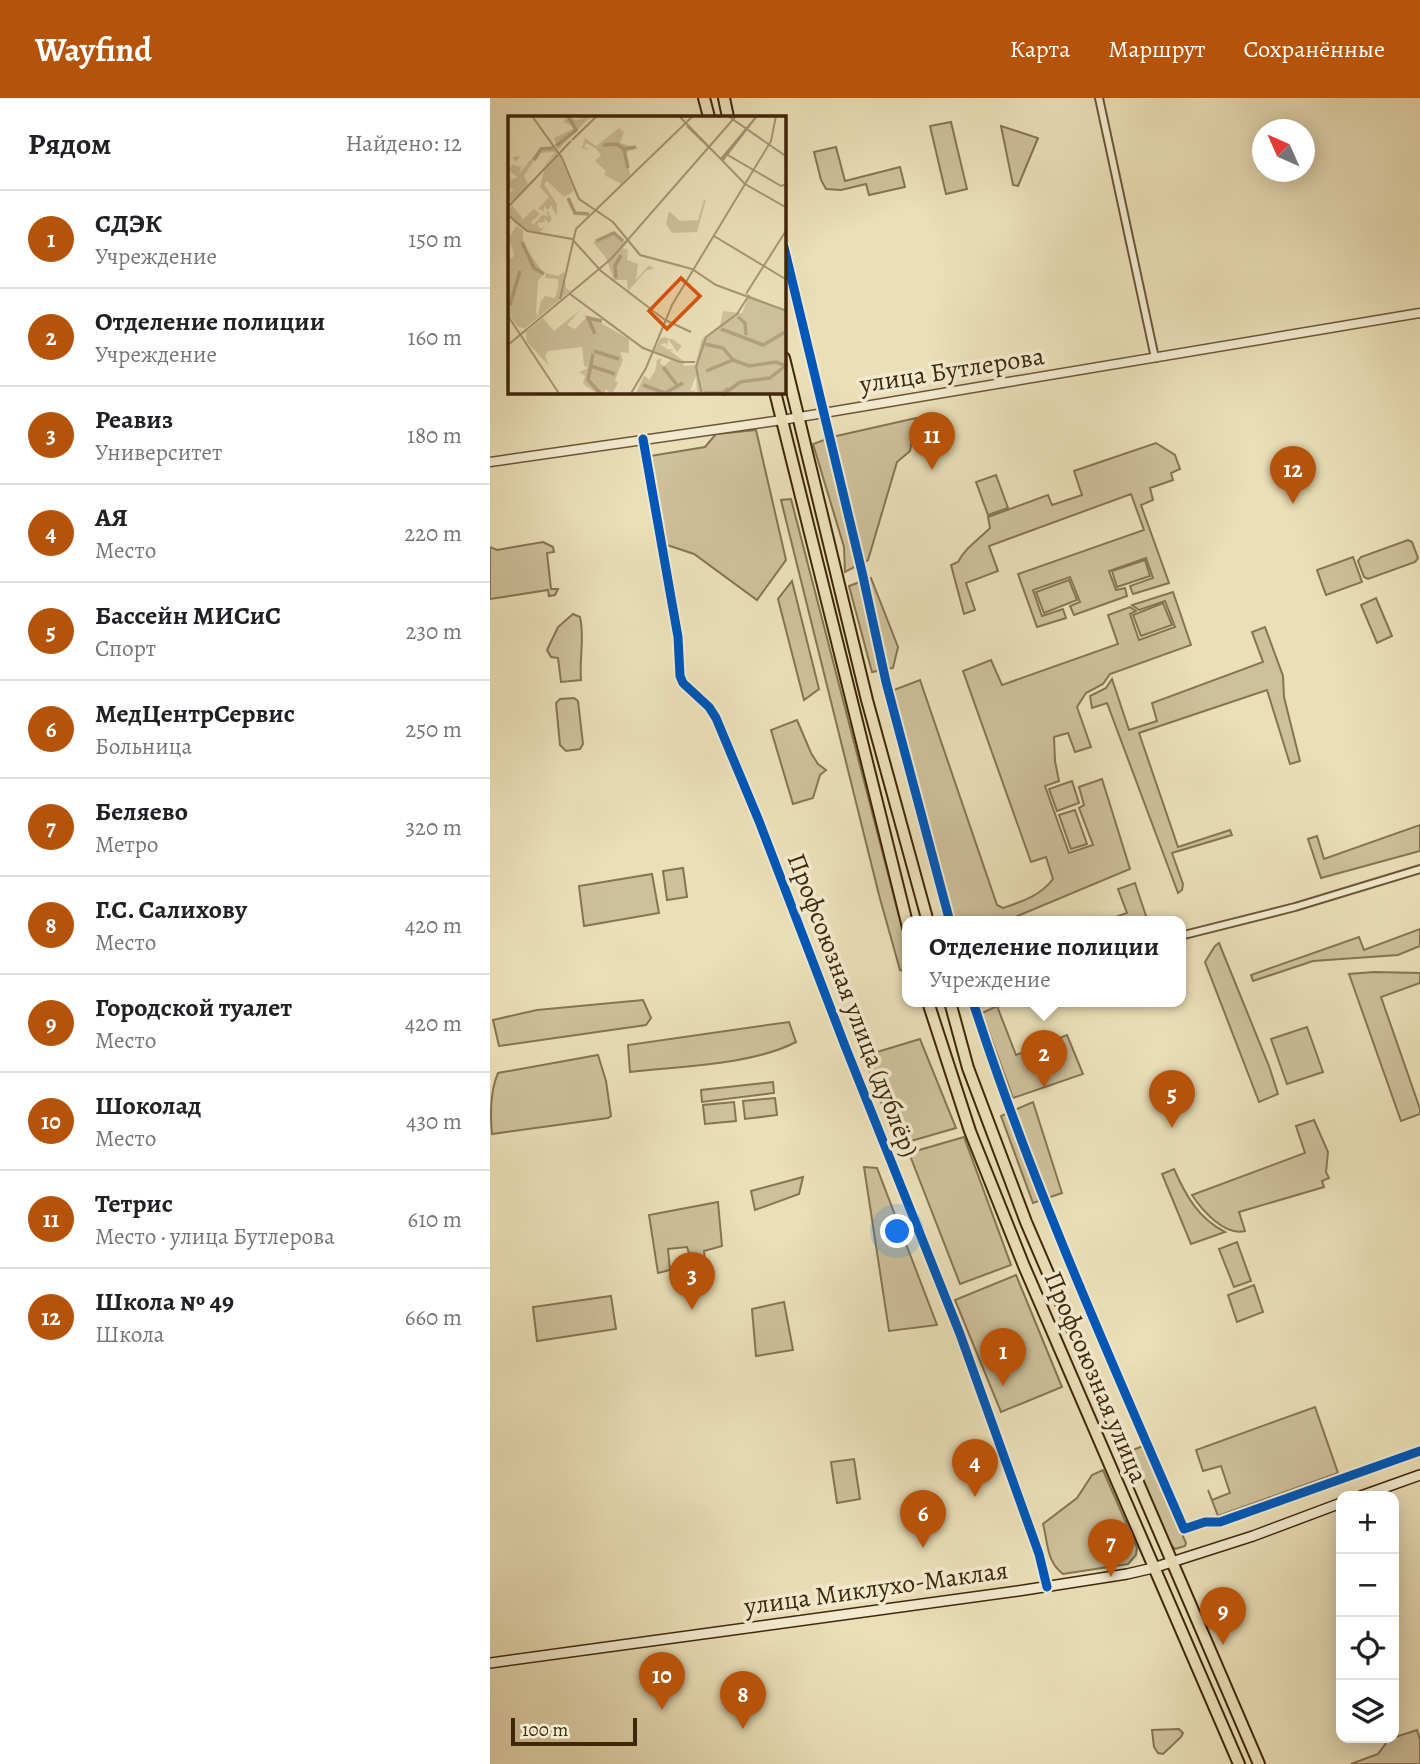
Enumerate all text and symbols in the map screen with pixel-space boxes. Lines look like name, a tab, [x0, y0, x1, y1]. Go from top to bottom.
text: Wayfind	[35, 27, 152, 72]
text: Карта	[1010, 33, 1070, 65]
text: Маршрут	[1108, 33, 1206, 65]
text: Сохранённые	[1244, 33, 1385, 65]
inset map	[508, 116, 786, 394]
north arrow	[1252, 119, 1315, 182]
text: Рядом	[28, 124, 111, 164]
text: Найдено: 12	[345, 128, 462, 159]
text: СДЭК	[95, 206, 162, 241]
text: 1	[47, 224, 55, 255]
text: 150 m	[408, 224, 462, 255]
text: Учреждение	[95, 241, 217, 272]
text: Отделение полиции	[95, 304, 325, 339]
text: 2	[45, 322, 57, 353]
text: 160 m	[408, 322, 462, 353]
street label: улица Бутлерова	[856, 338, 1047, 402]
text: Учреждение	[95, 339, 217, 370]
text: Реавиз	[95, 402, 173, 437]
pin: 11	[909, 412, 955, 470]
text: 3	[46, 420, 56, 451]
text: 180 m	[407, 420, 462, 451]
text: Университет	[95, 437, 222, 468]
pin: 12	[1270, 446, 1316, 504]
text: АЯ	[95, 500, 128, 535]
text: 4	[46, 518, 56, 549]
text: 220 m	[404, 518, 462, 549]
text: Место	[95, 535, 156, 566]
text: Бассейн МИСиС	[95, 598, 281, 633]
text: 5	[46, 616, 56, 647]
text: 230 m	[406, 616, 462, 647]
text: Спорт	[95, 633, 156, 664]
text: МедЦентрСервис	[95, 696, 295, 731]
text: 6	[46, 714, 56, 745]
text: 250 m	[405, 714, 462, 745]
text: Больница	[95, 731, 192, 762]
text: Беляево	[95, 794, 188, 829]
text: 7	[46, 812, 56, 843]
text: 320 m	[406, 812, 462, 843]
text: Метро	[95, 829, 158, 860]
street label: Профсоюзная улица (дублёр)	[779, 848, 927, 1162]
text: Г.С. Салихову	[95, 892, 247, 927]
text: 8	[45, 910, 57, 941]
text: 420 m	[405, 910, 462, 941]
popup	[902, 916, 1186, 1007]
text: Место	[95, 927, 156, 958]
text: Отделение полиции	[929, 929, 1159, 964]
text: Учреждение	[929, 964, 1051, 995]
text: Городской туалет	[95, 990, 292, 1025]
text: 9	[46, 1008, 56, 1039]
text: 420 m	[405, 1008, 462, 1039]
text: Место	[95, 1025, 156, 1056]
pin: 2	[1021, 1030, 1067, 1088]
pin: 5	[1149, 1070, 1195, 1128]
text: Шоколад	[95, 1088, 202, 1123]
text: 10	[41, 1106, 61, 1137]
text: 430 m	[406, 1106, 462, 1137]
text: Место	[95, 1123, 156, 1154]
text: Тетрис	[95, 1186, 173, 1221]
text: 11	[43, 1204, 59, 1235]
text: 610 m	[408, 1204, 462, 1235]
your location	[880, 1214, 914, 1248]
text: Место · улица Бутлерова	[95, 1221, 335, 1252]
pin: 3	[669, 1252, 715, 1310]
street label: Профсоюзная улица	[1036, 1266, 1156, 1488]
text: Школа № 49	[95, 1284, 234, 1319]
text: 12	[41, 1302, 61, 1333]
text: 660 m	[405, 1302, 462, 1333]
text: Школа	[95, 1319, 164, 1350]
pin: 1	[980, 1328, 1026, 1386]
pin: 4	[952, 1439, 998, 1497]
pin: 6	[900, 1490, 946, 1548]
map controls	[1336, 1491, 1399, 1743]
button: +	[1336, 1491, 1399, 1554]
pin: 7	[1088, 1519, 1134, 1577]
street label: улица Миклухо-Маклая	[741, 1552, 1010, 1624]
button: −	[1336, 1554, 1399, 1617]
pin: 9	[1200, 1587, 1246, 1645]
button: locate	[1336, 1617, 1399, 1680]
pin: 10	[639, 1652, 685, 1710]
pin: 8	[720, 1671, 766, 1729]
button: layers	[1336, 1680, 1399, 1743]
scale bar	[511, 1715, 637, 1747]
text: 100 m	[522, 1717, 568, 1743]

